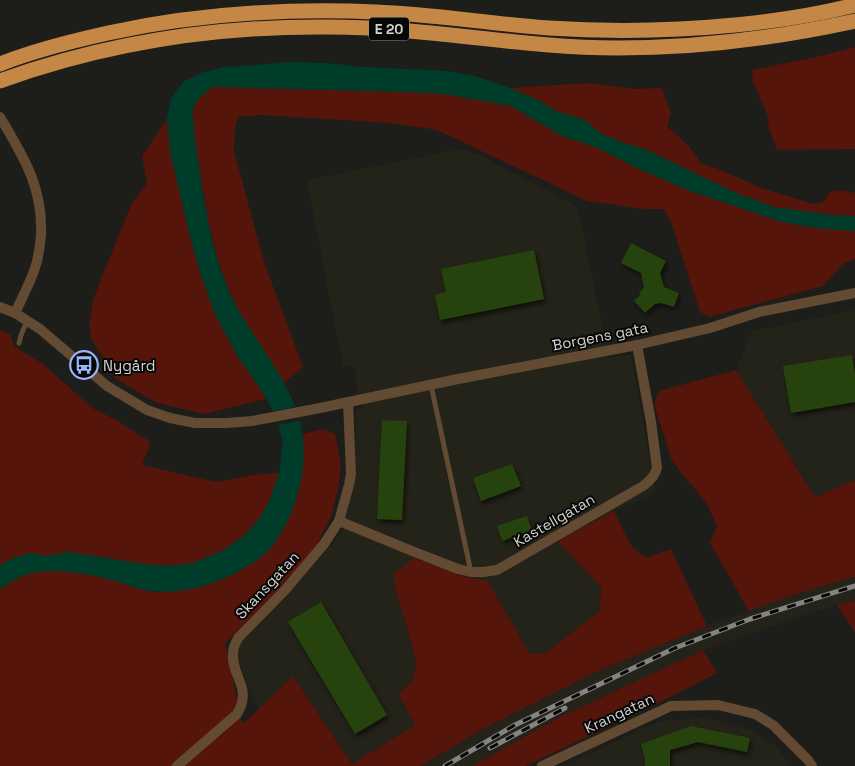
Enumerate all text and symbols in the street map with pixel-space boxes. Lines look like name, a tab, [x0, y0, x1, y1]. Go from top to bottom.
road number: E 20	[369, 18, 409, 40]
street label: Borgens gata	[550, 317, 650, 355]
bus stop icon: Nygård	[69, 350, 99, 380]
place label: Nygård	[103, 356, 155, 375]
street label: Kastellgatan	[510, 489, 598, 551]
street label: Skansgatan	[231, 547, 303, 623]
street label: Krangatan	[581, 689, 657, 737]

